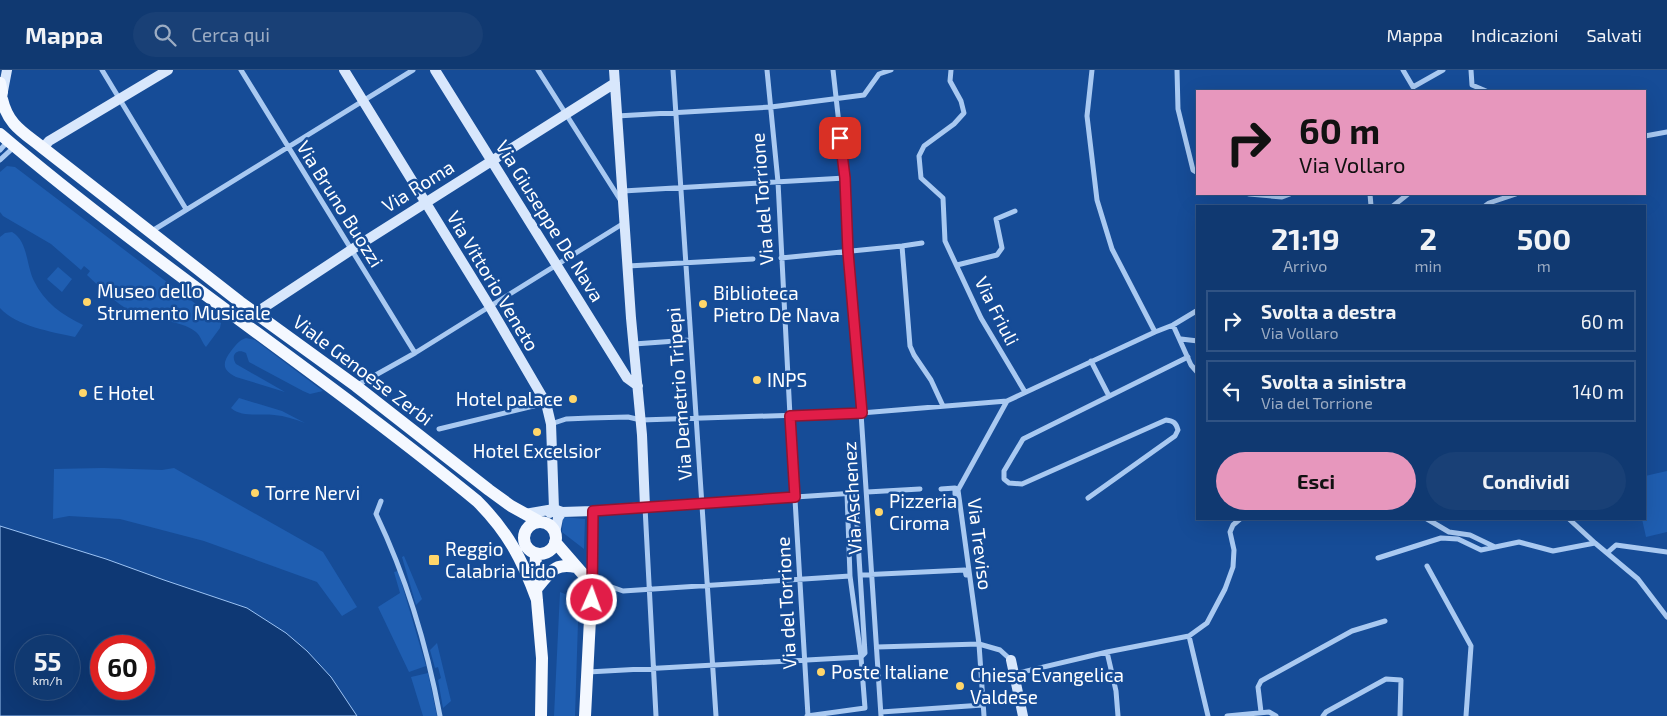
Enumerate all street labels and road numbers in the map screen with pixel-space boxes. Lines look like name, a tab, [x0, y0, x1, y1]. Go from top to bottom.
street label: Via del Torrione	[745, 132, 778, 266]
street label: Via Bruno Buozzi	[292, 136, 389, 271]
street label: Via Giuseppe De Nava	[491, 136, 609, 306]
street label: Via Roma	[378, 155, 458, 217]
street label: Via Vittorio Veneto	[443, 207, 544, 355]
street label: Via Friuli	[970, 272, 1025, 349]
street label: Via Demetrio Tripepi	[661, 307, 696, 481]
street label: Viale Genoese Zerbi	[289, 310, 438, 430]
street label: Via Aschenez	[837, 441, 866, 555]
street label: Via Treviso	[963, 497, 998, 591]
street label: Via del Torrione	[771, 536, 800, 670]

